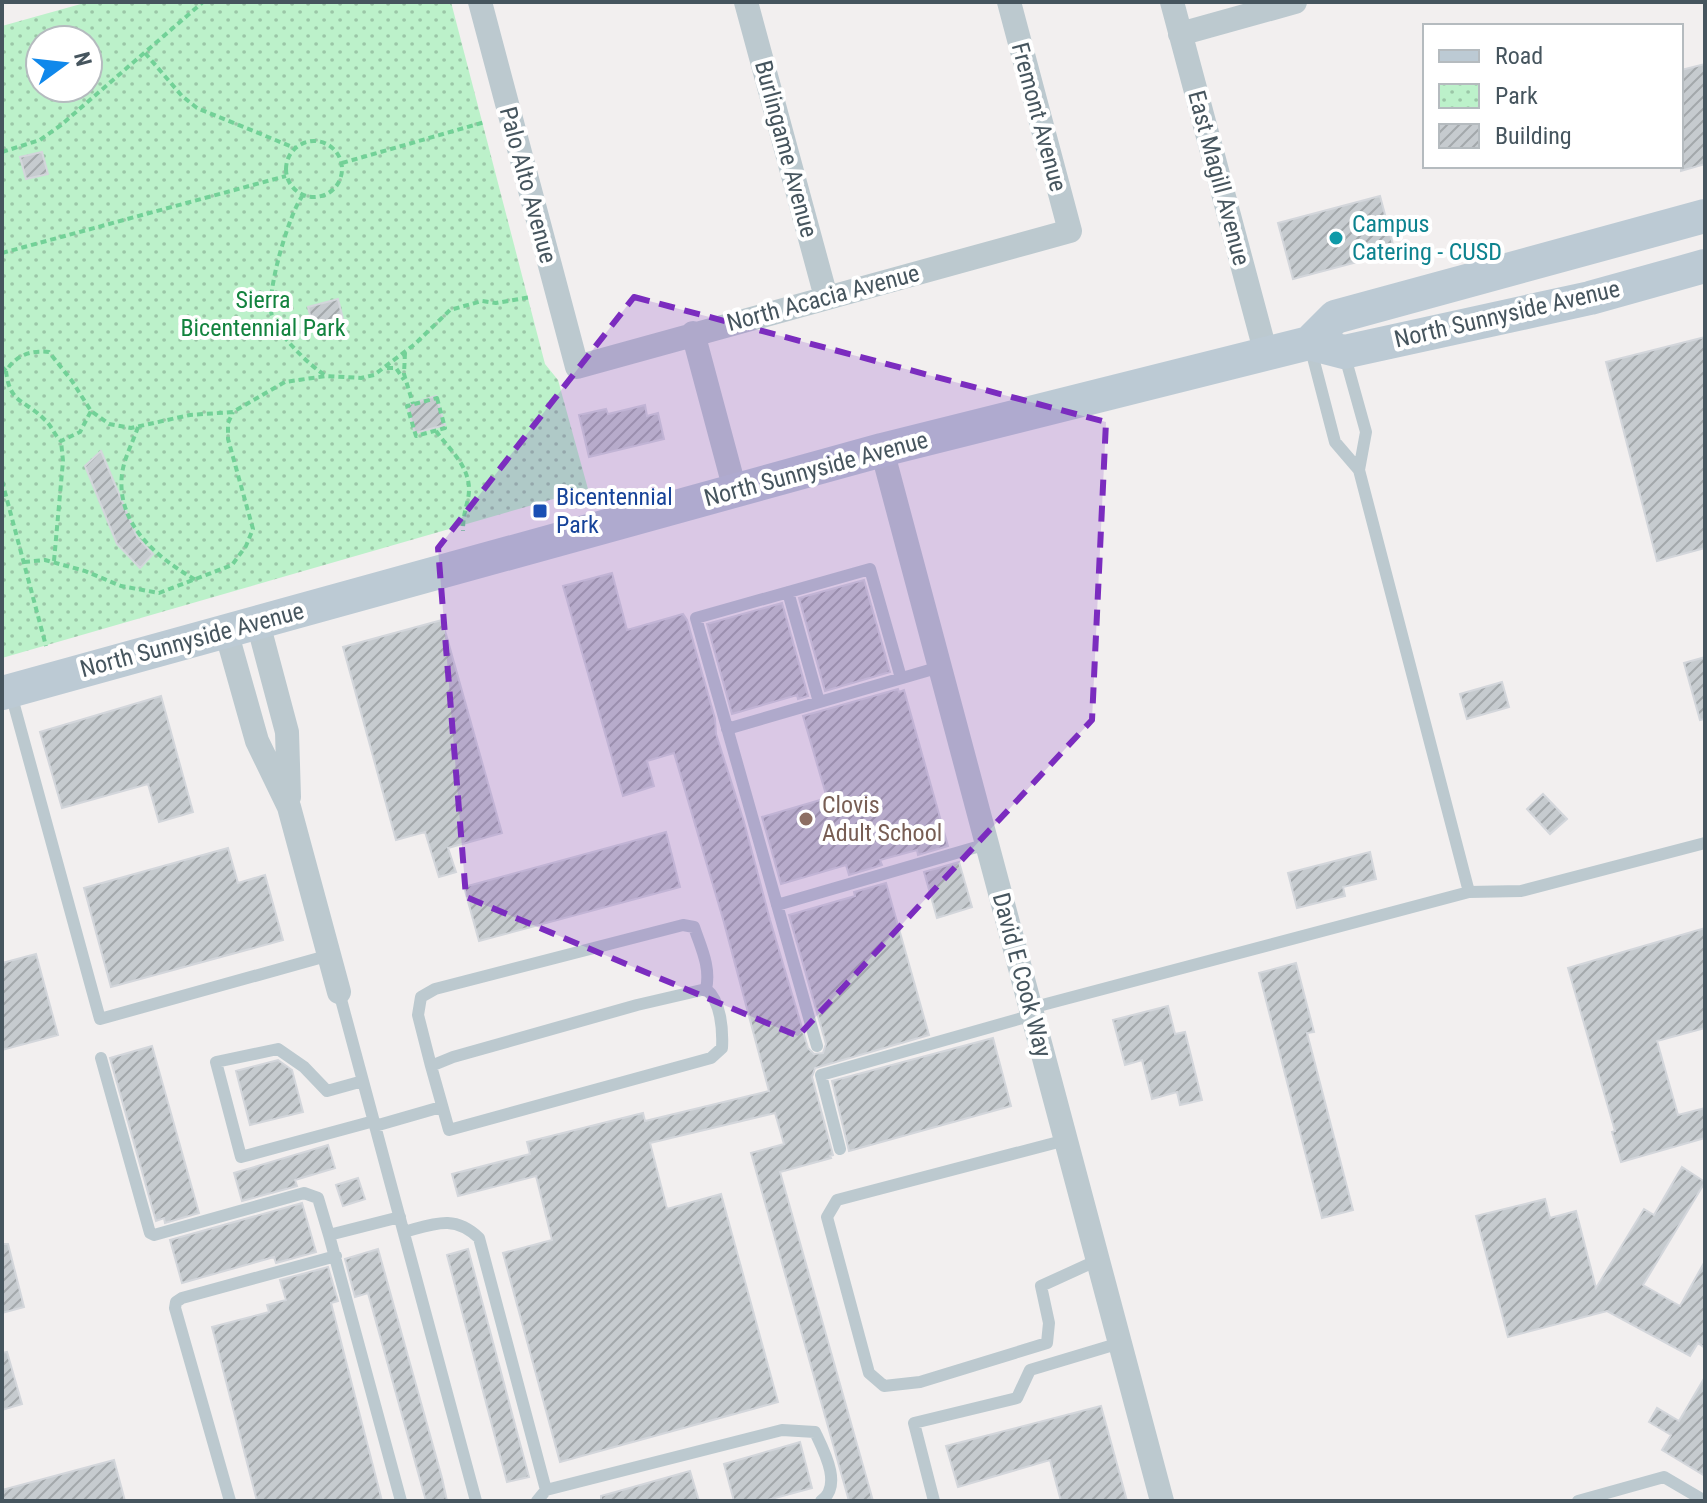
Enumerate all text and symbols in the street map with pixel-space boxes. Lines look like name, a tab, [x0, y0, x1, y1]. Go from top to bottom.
north arrow	[24, 24, 104, 104]
legend	[1423, 24, 1683, 168]
street label: Fremont Avenue	[1006, 39, 1072, 195]
text: Road	[1495, 42, 1543, 70]
text: N	[69, 49, 97, 69]
street label: Burlingame Avenue	[749, 58, 823, 240]
text: Park	[1495, 82, 1538, 110]
street label: East Magill Avenue	[1182, 88, 1256, 268]
street label: Palo Alto Avenue	[494, 104, 562, 266]
text: Building	[1495, 122, 1572, 150]
place label: Campus Catering - CUSD	[1352, 210, 1502, 266]
marker: Campus Catering - CUSD	[1327, 229, 1345, 247]
street label: North Acacia Avenue	[724, 259, 922, 337]
street label: North Sunnyside Avenue	[1392, 274, 1622, 354]
park label: Sierra Bicentennial Park	[181, 286, 346, 342]
street label: North Sunnyside Avenue	[701, 426, 931, 512]
place label: Bicentennial Park	[556, 483, 673, 539]
marker: Bicentennial Park	[531, 502, 549, 520]
street label: North Sunnyside Avenue	[77, 597, 307, 683]
place label: Clovis Adult School	[822, 791, 942, 847]
marker: Clovis Adult School	[797, 810, 815, 828]
street label: David E Cook Way	[987, 890, 1057, 1060]

